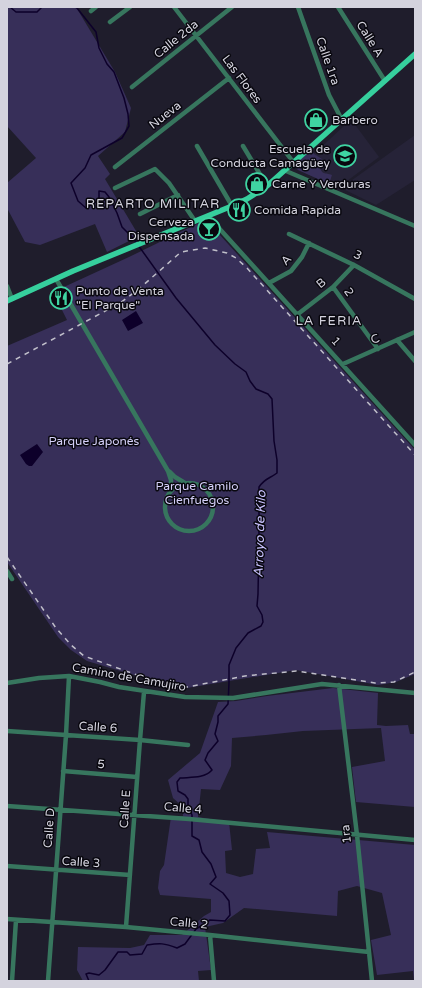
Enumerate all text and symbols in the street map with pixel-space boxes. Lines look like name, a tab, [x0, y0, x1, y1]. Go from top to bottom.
street label: Calle 2da	[151, 17, 201, 61]
street label: Calle A	[353, 18, 387, 60]
street label: Calle 1ra	[313, 35, 343, 87]
street label: Las Flores	[219, 52, 265, 106]
street label: Nueva	[146, 98, 184, 132]
shop icon: Barbero	[303, 107, 329, 133]
place label: Barbero	[332, 113, 378, 127]
place label: Escuela de Conducta Camagüey	[211, 142, 331, 170]
school or university icon: Escuela de Conducta Camagüey	[332, 143, 358, 169]
shop icon: Carne Y Verduras	[244, 171, 270, 197]
place label: Carne Y Verduras	[272, 177, 371, 191]
district label: REPARTO MILITAR	[86, 196, 220, 212]
restaurant icon: Comida Rapida	[226, 197, 252, 223]
place label: Comida Rapida	[254, 203, 341, 217]
place label: Cerveza Dispensada	[128, 215, 194, 243]
bar icon: Cerveza Dispensada	[196, 216, 222, 242]
street label: 3	[351, 247, 365, 263]
street label: A	[278, 252, 294, 268]
street label: B	[313, 275, 329, 291]
place label: Punto de Venta "El Parque"	[76, 284, 164, 312]
restaurant icon: Punto de Venta "El Parque"	[48, 285, 74, 311]
street label: 2	[341, 285, 357, 299]
district label: LA FERIA	[295, 313, 363, 329]
street label: C	[368, 331, 382, 347]
street label: 1	[328, 334, 344, 348]
park label: Parque Japonés	[49, 434, 140, 448]
park label: Parque Camilo Cienfuegos	[155, 479, 239, 507]
water label: Arroyo de Kilo	[250, 489, 270, 578]
street label: Camino de Camujiro	[71, 660, 187, 694]
street label: Calle 6	[78, 719, 118, 735]
street label: 5	[97, 757, 105, 771]
street label: Calle E	[117, 789, 133, 829]
street label: Calle 4	[163, 799, 203, 817]
street label: Calle D	[41, 808, 57, 848]
street label: 1ra	[338, 824, 354, 844]
street label: Calle 3	[61, 854, 101, 870]
street label: Calle 2	[169, 914, 209, 932]

